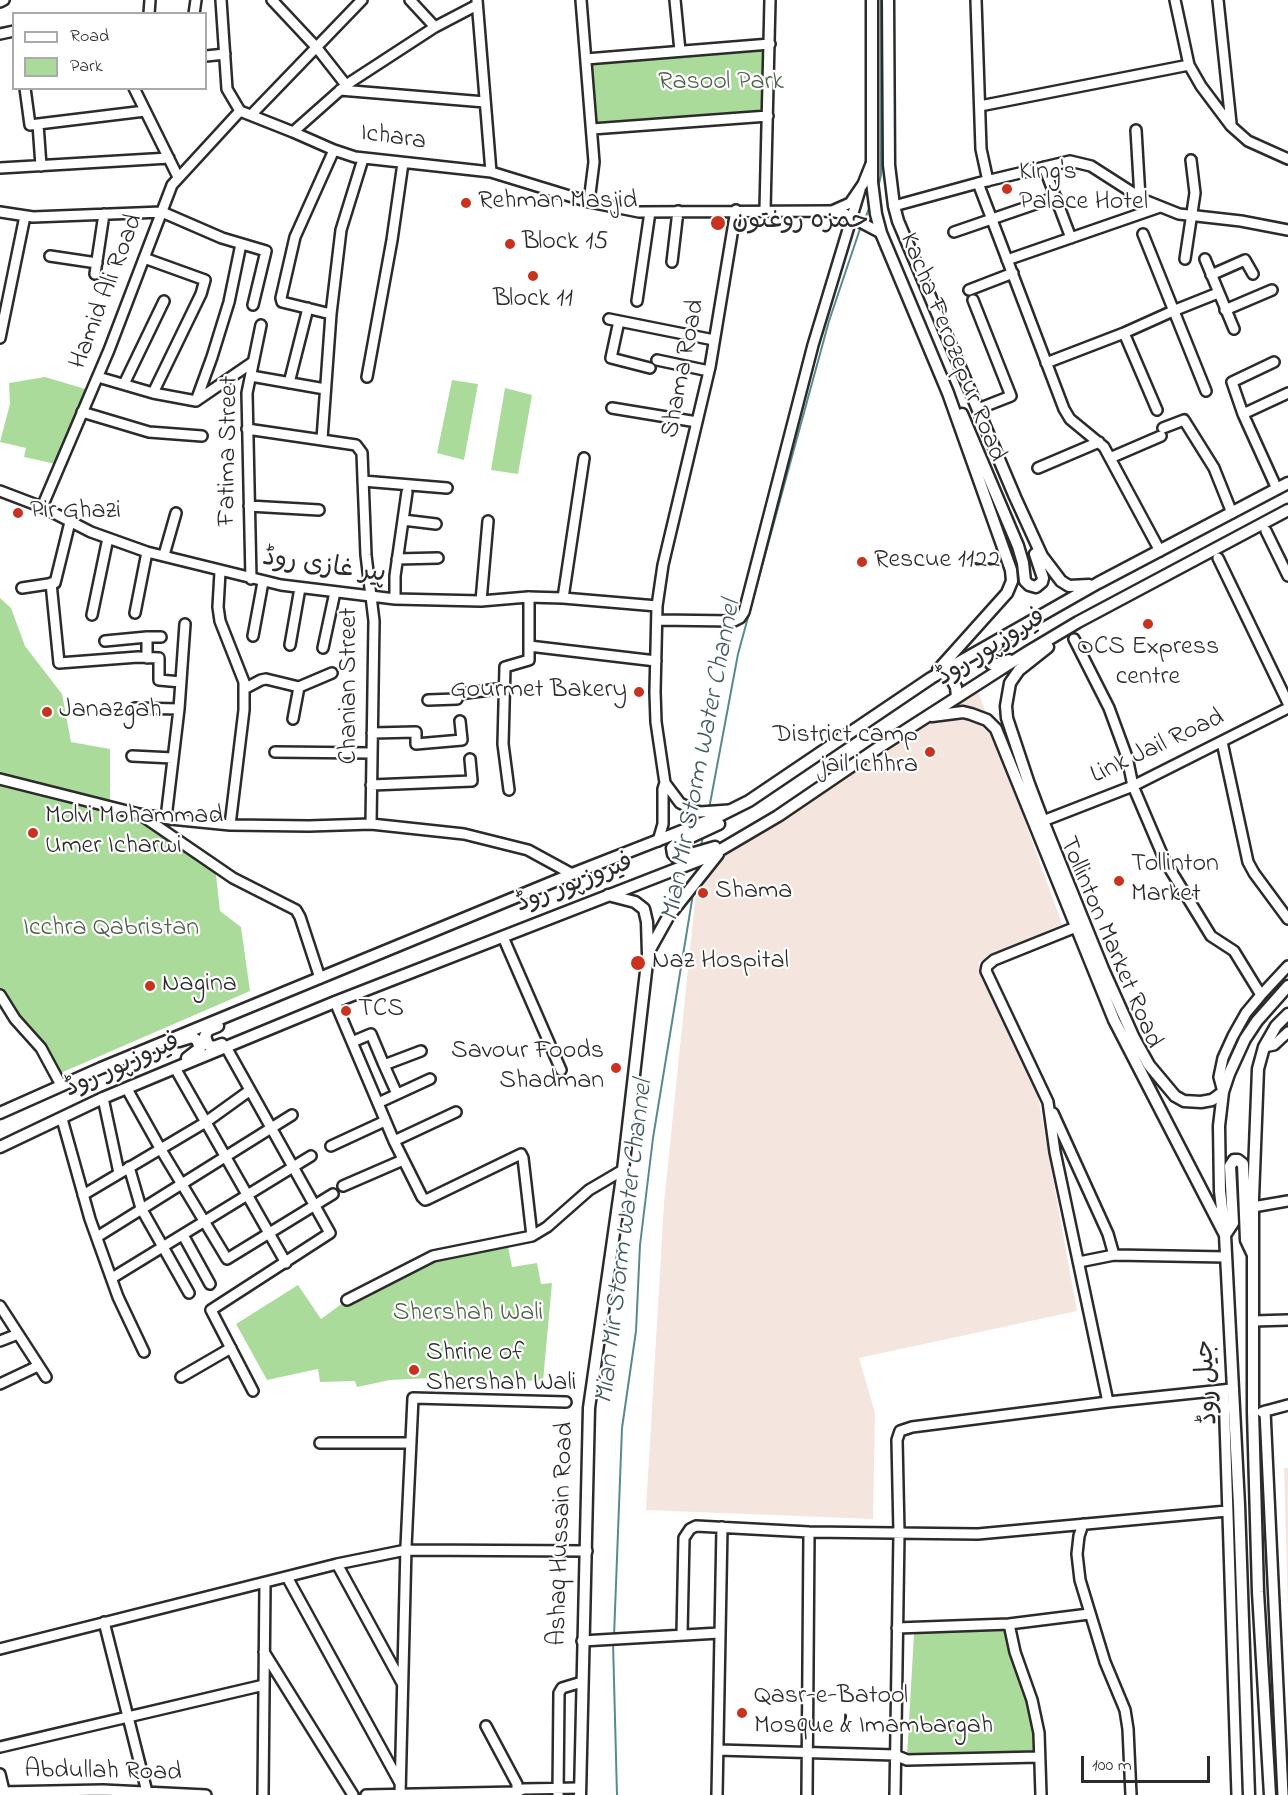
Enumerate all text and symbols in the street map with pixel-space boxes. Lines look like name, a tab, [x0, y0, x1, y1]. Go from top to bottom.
legend	[12, 12, 207, 90]
text: Road	[70, 24, 109, 50]
text: Park	[70, 54, 103, 80]
park label: Rasool Park	[658, 68, 784, 100]
street label: Ichara	[358, 119, 428, 159]
place label: King's Palace Hotel	[1019, 158, 1148, 219]
marker: King's Palace Hotel	[1000, 182, 1014, 196]
place label: Rehman Masjid	[478, 187, 637, 219]
marker: Rehman Masjid	[459, 196, 473, 210]
place label: حمزه روغتون	[732, 207, 869, 239]
street label: Hamid Ali Road	[64, 210, 152, 374]
marker: حمزه روغتون	[709, 214, 727, 232]
place label: Block 15	[522, 228, 608, 260]
street label: Kacha Ferozepur Road	[891, 229, 1011, 467]
marker: Block 15	[503, 237, 517, 251]
marker: Block 11	[526, 269, 540, 283]
place label: Block 11	[493, 285, 573, 317]
street label: Shama Road	[656, 297, 714, 441]
street label: Fatima Street	[213, 375, 247, 527]
place label: Pir Ghazi	[30, 497, 121, 529]
marker: Pir Ghazi	[11, 506, 25, 520]
street label: پیر غازی روڈ	[260, 544, 388, 592]
place label: Rescue 1122	[874, 546, 1000, 578]
marker: Rescue 1122	[855, 555, 869, 569]
water label: Mian Mir Storm Water Channel	[656, 598, 750, 924]
street label: فیروزپور روڈ	[932, 603, 1052, 695]
street label: Chanian Street	[335, 607, 367, 765]
marker: OCS Express centre	[1141, 617, 1155, 631]
place label: OCS Express centre	[1077, 633, 1219, 694]
place label: Gourmet Bakery	[450, 676, 627, 708]
marker: Gourmet Bakery	[632, 685, 646, 699]
place label: Janazgah	[59, 696, 162, 728]
street label: Link Jail Road	[1086, 703, 1230, 793]
marker: Janazgah	[40, 705, 54, 719]
place label: District camp jail ichhra	[773, 721, 918, 782]
marker: District camp jail ichhra	[923, 745, 937, 759]
place label: Molvi Mohammad Umer Icharwi	[45, 802, 223, 864]
marker: Molvi Mohammad Umer Icharwi	[26, 826, 40, 840]
street label: Tollinton Market Road	[1050, 832, 1168, 1054]
street label: فیروزپور روڈ	[512, 848, 638, 922]
place label: Tollinton Market	[1131, 850, 1219, 912]
marker: Tollinton Market	[1112, 874, 1126, 888]
place label: Shama	[715, 877, 792, 909]
marker: Shama	[696, 886, 710, 900]
park label: Icchra Qabristan	[23, 914, 199, 946]
place label: Naz Hospital	[652, 947, 789, 979]
marker: Naz Hospital	[629, 954, 647, 972]
place label: Nagina	[162, 970, 237, 1002]
marker: Nagina	[143, 979, 157, 993]
place label: TCS	[358, 995, 404, 1027]
marker: TCS	[339, 1004, 353, 1018]
street label: فیروزپور روڈ	[60, 1028, 186, 1106]
place label: Savour Foods Shadman	[451, 1037, 604, 1098]
marker: Savour Foods Shadman	[609, 1061, 623, 1075]
water label: Mian Mir Storm Water Channel	[590, 1078, 662, 1406]
park label: Shershah Wali	[393, 1299, 543, 1331]
place label: Shrine of Shershah Wali	[426, 1339, 576, 1400]
street label: جیل روڈ	[1191, 1339, 1227, 1425]
marker: Shrine of Shershah Wali	[407, 1363, 421, 1377]
street label: Ashaq Hussain Road	[544, 1422, 582, 1646]
place label: Qasr-e-Batool Mosque & Imambargah	[754, 1682, 993, 1744]
marker: Qasr-e-Batool Mosque & Imambargah	[735, 1706, 749, 1720]
scale bar	[1084, 1744, 1213, 1782]
text: 100 m	[1092, 1753, 1132, 1779]
street label: Abdullah Road	[24, 1756, 182, 1790]

